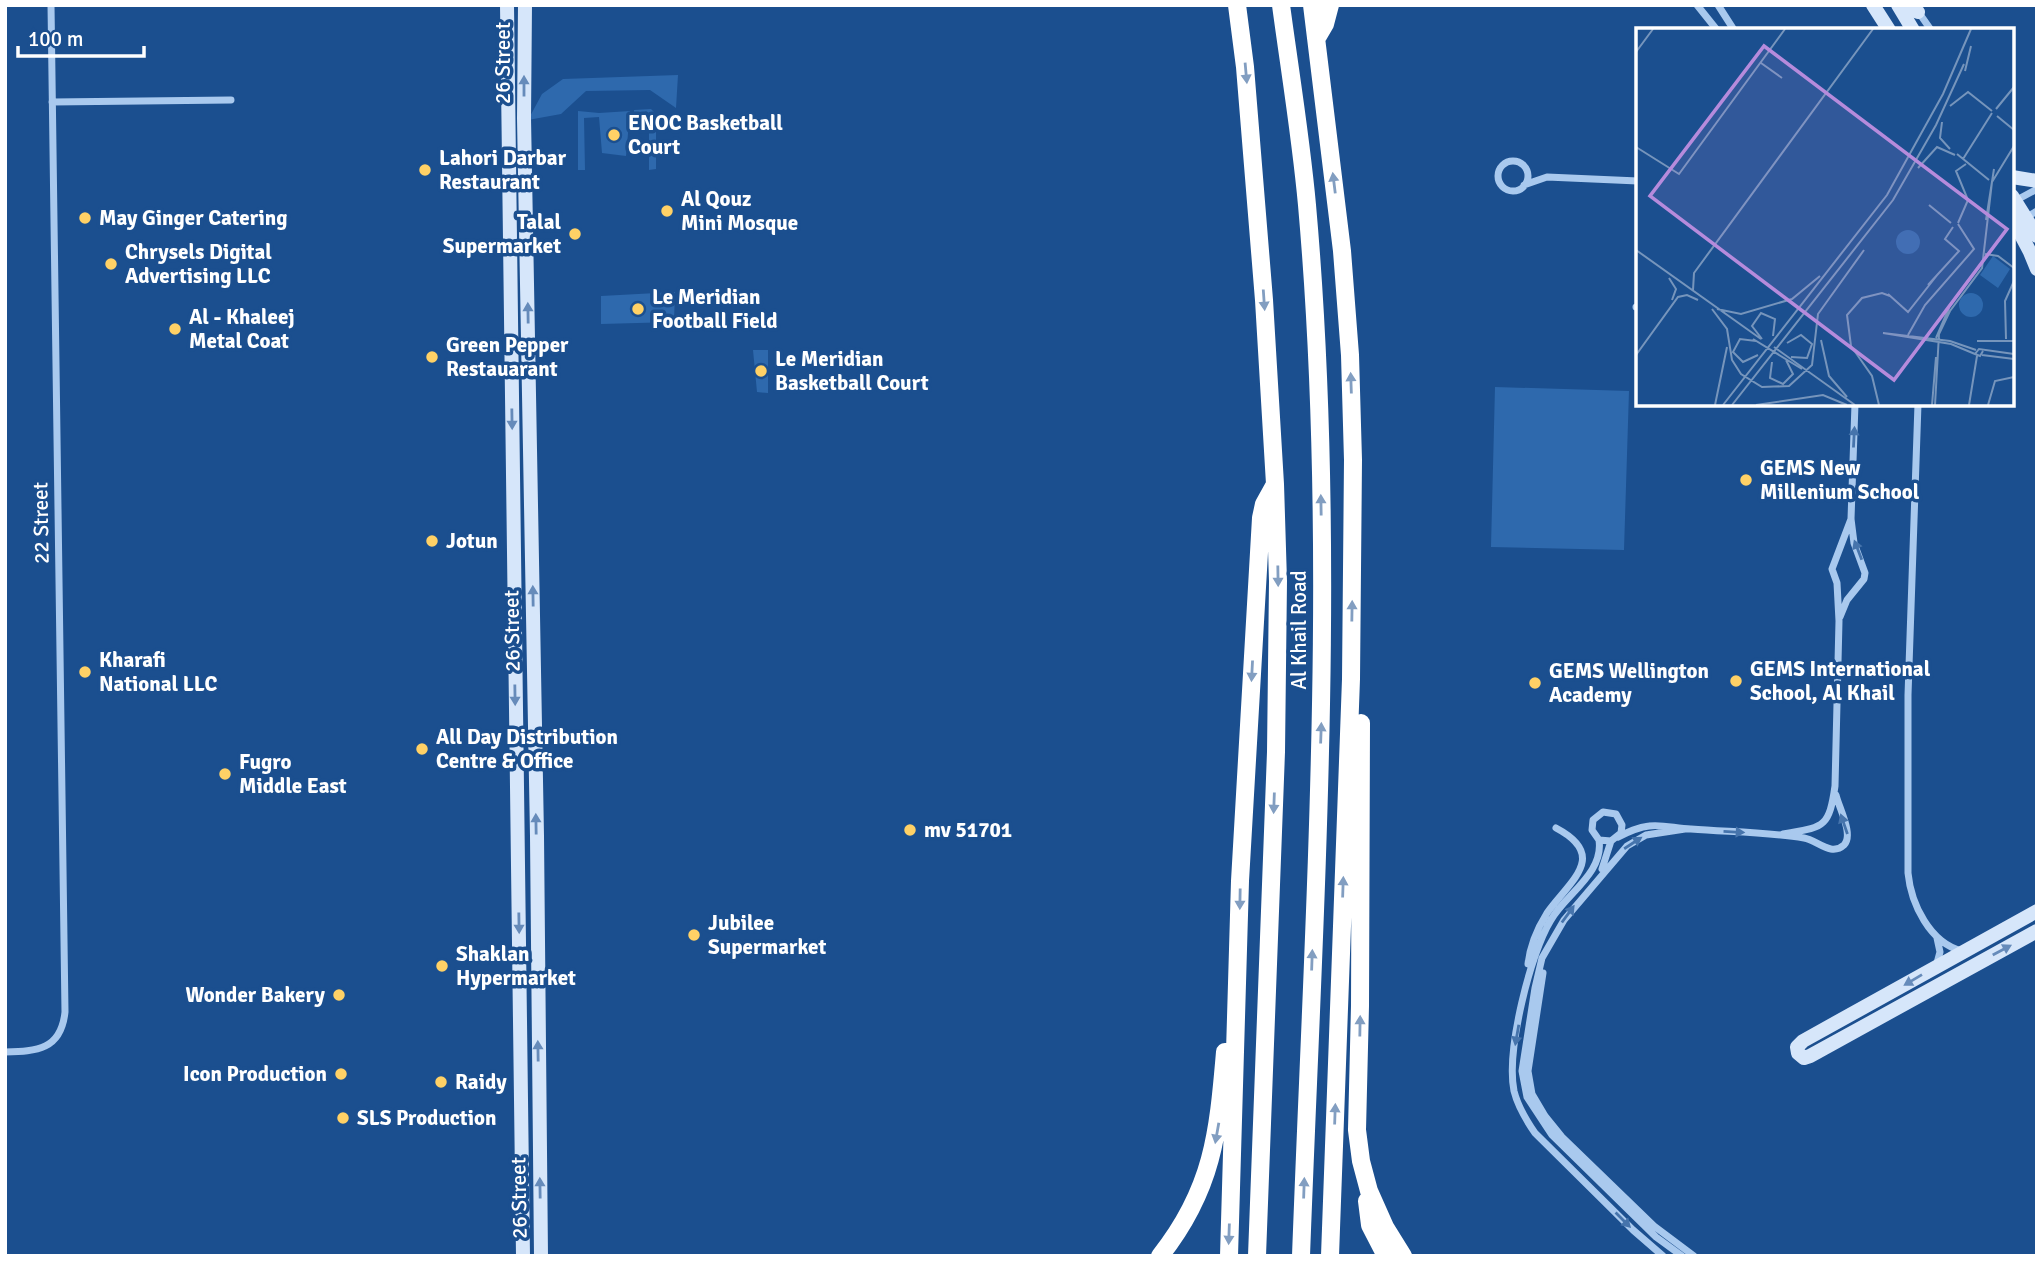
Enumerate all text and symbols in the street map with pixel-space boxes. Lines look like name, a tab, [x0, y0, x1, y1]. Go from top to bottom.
scale bar	[18, 14, 144, 58]
street label: 26 Street	[490, 22, 516, 104]
text: 100 m	[28, 26, 83, 52]
inset map	[1636, 28, 2014, 406]
one-way arrow	[1241, 62, 1252, 84]
one-way arrow	[518, 75, 530, 97]
place label: ENOC Basketball Court	[628, 110, 783, 160]
marker: ENOC Basketball Court	[606, 127, 622, 143]
place label: Lahori Darbar Restaurant	[439, 145, 567, 195]
marker: Lahori Darbar Restaurant	[417, 162, 433, 178]
one-way arrow	[1329, 172, 1340, 194]
place label: Al Qouz Mini Mosque	[681, 186, 798, 236]
marker: Al Qouz Mini Mosque	[659, 203, 675, 219]
place label: May Ginger Catering	[99, 205, 287, 231]
place label: Talal Supermarket	[443, 209, 561, 259]
marker: May Ginger Catering	[77, 210, 93, 226]
marker: Talal Supermarket	[567, 226, 583, 242]
place label: Chrysels Digital Advertising LLC	[125, 239, 272, 289]
marker: Chrysels Digital Advertising LLC	[103, 256, 119, 272]
place label: Le Meridian Football Field	[652, 284, 778, 334]
one-way arrow	[1259, 289, 1270, 311]
marker: Le Meridian Football Field	[630, 301, 646, 317]
one-way arrow	[523, 302, 534, 324]
place label: Al - Khaleej Metal Coat	[189, 304, 295, 354]
marker: Al - Khaleej Metal Coat	[167, 321, 183, 337]
place label: Green Pepper Restauarant	[446, 332, 569, 382]
place label: Le Meridian Basketball Court	[775, 346, 929, 396]
marker: Green Pepper Restauarant	[424, 349, 440, 365]
marker: Le Meridian Basketball Court	[753, 363, 769, 379]
one-way arrow	[1345, 372, 1356, 394]
one-way arrow	[506, 408, 518, 430]
one-way arrow	[1848, 426, 1859, 448]
place label: GEMS New Millenium School	[1760, 455, 1920, 505]
marker: GEMS New Millenium School	[1738, 472, 1754, 488]
street label: 22 Street	[27, 482, 55, 564]
one-way arrow	[1315, 494, 1327, 516]
place label: Jotun	[446, 528, 498, 554]
marker: Jotun	[424, 533, 440, 549]
one-way arrow	[1852, 539, 1863, 560]
one-way arrow	[1272, 565, 1283, 587]
street label: Al Khail Road	[1286, 570, 1312, 690]
one-way arrow	[527, 585, 539, 607]
street label: 26 Street	[498, 590, 526, 672]
one-way arrow	[1346, 599, 1357, 621]
place label: Kharafi National LLC	[99, 647, 217, 697]
place label: GEMS International School, Al Khail	[1750, 656, 1931, 706]
place label: GEMS Wellington Academy	[1549, 658, 1709, 708]
one-way arrow	[1246, 661, 1257, 683]
marker: Kharafi National LLC	[77, 664, 93, 680]
marker: GEMS International School, Al Khail	[1728, 673, 1744, 689]
marker: GEMS Wellington Academy	[1527, 675, 1543, 691]
one-way arrow	[510, 685, 521, 707]
one-way arrow	[1315, 722, 1326, 744]
place label: All Day Distribution Centre & Office	[436, 724, 618, 774]
marker: All Day Distribution Centre & Office	[414, 741, 430, 757]
place label: Fugro Middle East	[239, 749, 347, 799]
marker: Fugro Middle East	[217, 766, 233, 782]
one-way arrow	[1268, 792, 1279, 814]
one-way arrow	[531, 812, 542, 834]
one-way arrow	[1838, 813, 1849, 834]
place label: mv 51701	[924, 817, 1012, 843]
marker: mv 51701	[902, 822, 918, 838]
one-way arrow	[1723, 826, 1745, 837]
one-way arrow	[1624, 836, 1642, 850]
one-way arrow	[1338, 876, 1349, 898]
one-way arrow	[1234, 888, 1246, 910]
one-way arrow	[1561, 905, 1575, 923]
place label: Jubilee Supermarket	[708, 910, 826, 960]
one-way arrow	[513, 912, 525, 934]
marker: Jubilee Supermarket	[686, 927, 702, 943]
place label: Shaklan Hypermarket	[456, 941, 576, 991]
one-way arrow	[1992, 944, 2012, 955]
one-way arrow	[1307, 949, 1318, 971]
marker: Shaklan Hypermarket	[434, 958, 450, 974]
one-way arrow	[1904, 974, 1923, 986]
place label: Wonder Bakery	[185, 982, 326, 1008]
marker: Wonder Bakery	[331, 987, 347, 1003]
one-way arrow	[1354, 1015, 1365, 1037]
one-way arrow	[1511, 1024, 1522, 1046]
one-way arrow	[533, 1040, 544, 1062]
place label: Icon Production	[183, 1061, 327, 1087]
marker: Icon Production	[333, 1066, 349, 1082]
place label: Raidy	[455, 1069, 507, 1095]
marker: Raidy	[433, 1074, 449, 1090]
one-way arrow	[1329, 1103, 1340, 1125]
place label: SLS Production	[357, 1105, 496, 1131]
marker: SLS Production	[335, 1110, 351, 1126]
one-way arrow	[1211, 1122, 1222, 1144]
street label: 26 Street	[505, 1157, 533, 1239]
one-way arrow	[534, 1176, 546, 1198]
one-way arrow	[1298, 1176, 1309, 1198]
one-way arrow	[1614, 1211, 1631, 1227]
one-way arrow	[1224, 1223, 1235, 1245]

